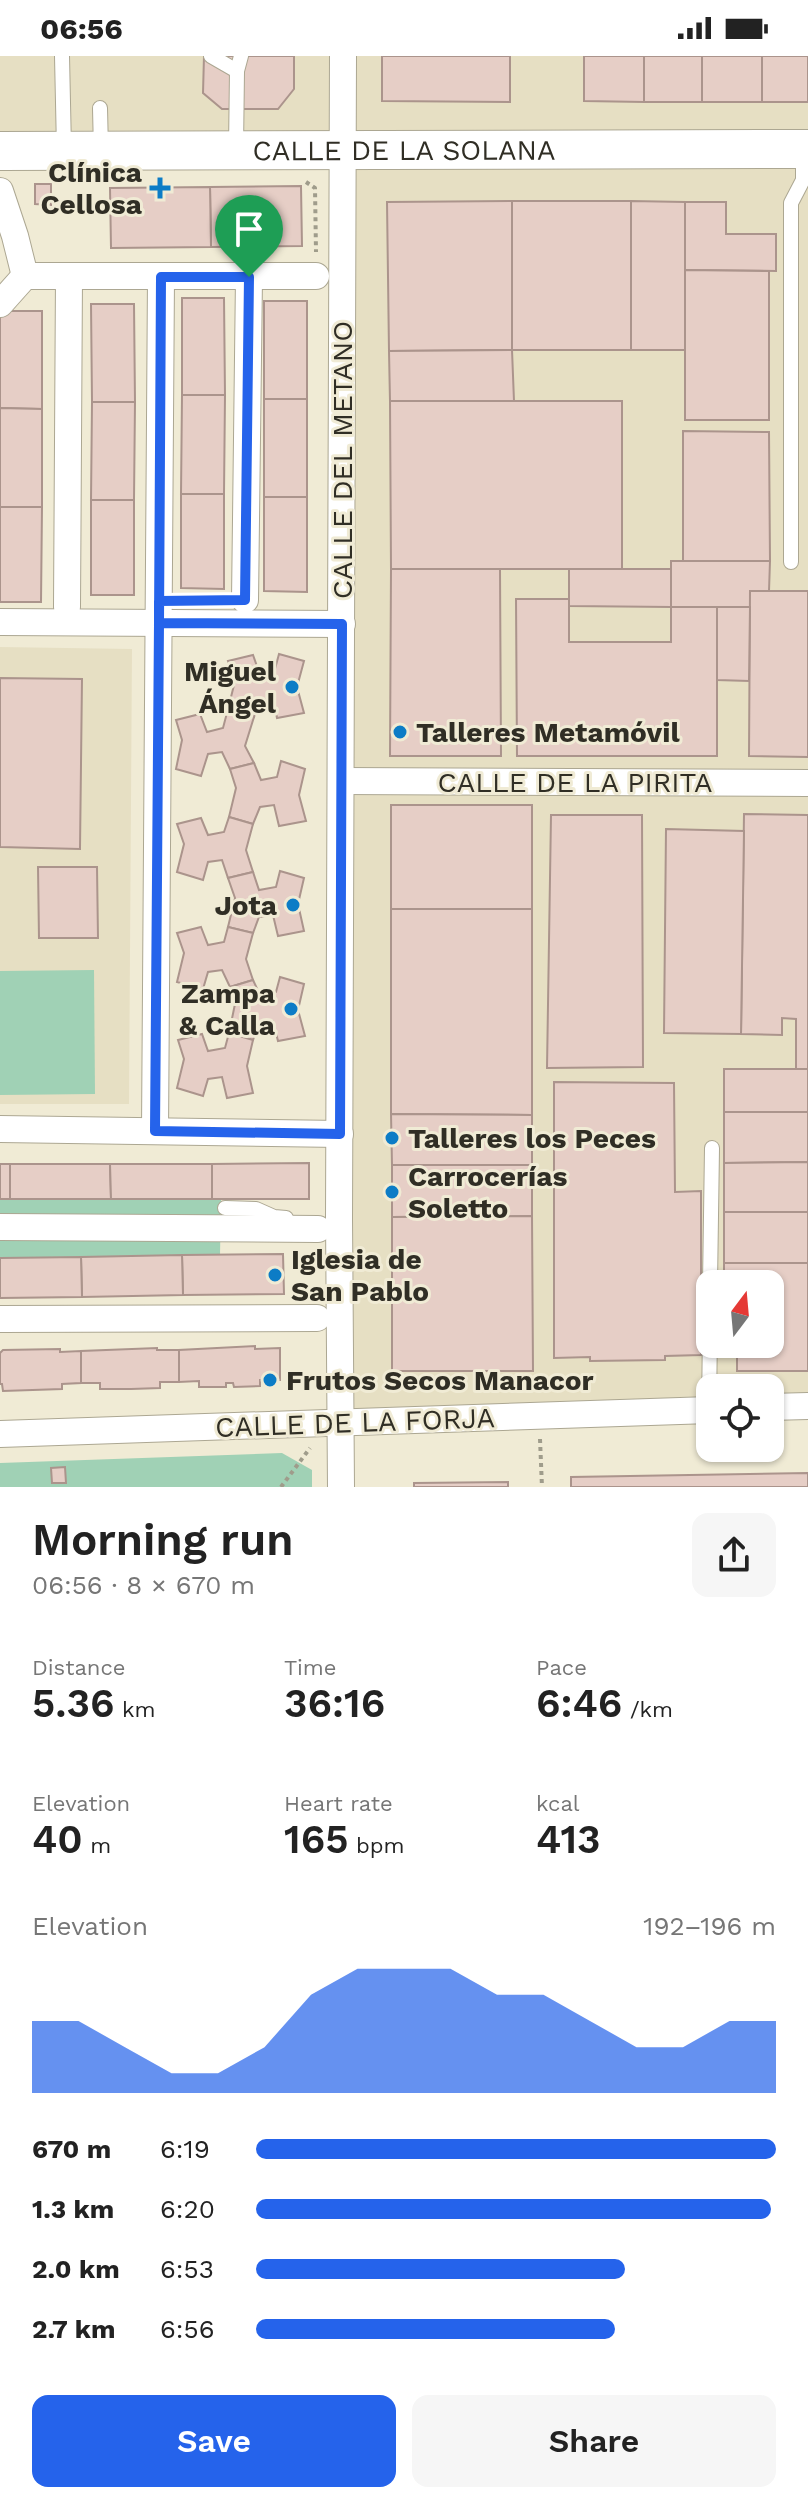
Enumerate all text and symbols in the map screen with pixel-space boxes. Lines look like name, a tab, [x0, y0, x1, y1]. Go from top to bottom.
text: 06:56	[40, 11, 123, 46]
street label: CALLE DE LA SOLANA	[252, 134, 556, 167]
place label: Clínica Cellosa	[40, 156, 143, 221]
marker: Clínica Cellosa	[149, 177, 171, 199]
pin	[215, 195, 283, 277]
icon: arrive	[227, 207, 271, 251]
street label: CALLE DEL METANO	[326, 321, 359, 599]
place label: Miguel Ángel	[184, 655, 277, 720]
marker: Miguel Ángel	[283, 678, 301, 696]
place label: Talleres Metamóvil	[416, 716, 680, 749]
marker: Talleres Metamóvil	[391, 723, 409, 741]
street label: CALLE DE LA PIRITA	[438, 766, 713, 799]
place label: Jota	[214, 889, 278, 922]
marker: Jota	[284, 896, 302, 914]
place label: Zampa & Calla	[179, 977, 276, 1042]
marker: Zampa & Calla	[282, 1000, 300, 1018]
place label: Talleres los Peces	[408, 1122, 656, 1155]
marker: Talleres los Peces	[383, 1129, 401, 1147]
place label: Carrocerías Soletto	[408, 1160, 567, 1225]
marker: Carrocerías Soletto	[383, 1183, 401, 1201]
place label: Iglesia de San Pablo	[291, 1243, 429, 1308]
marker: Iglesia de San Pablo	[266, 1266, 284, 1284]
north arrow	[696, 1270, 784, 1358]
map controls	[696, 1270, 784, 1462]
place label: Frutos Secos Manacor	[286, 1364, 594, 1397]
marker: Frutos Secos Manacor	[261, 1371, 279, 1389]
button: locate	[696, 1374, 784, 1462]
street label: CALLE DE LA FORJA	[215, 1401, 495, 1444]
button: share	[692, 1513, 776, 1597]
text: Morning run	[32, 1514, 293, 1566]
text: 06:56 · 8 × 670 m	[32, 1570, 255, 1600]
text: Distance	[32, 1655, 126, 1680]
text: Time	[284, 1655, 336, 1680]
text: Pace	[536, 1655, 587, 1680]
text: 5.36	[32, 1680, 115, 1727]
text: 36:16	[284, 1680, 385, 1727]
text: 6:46	[536, 1680, 622, 1727]
text: km	[115, 1697, 156, 1722]
text: /km	[622, 1697, 673, 1722]
text: Elevation	[32, 1791, 130, 1816]
text: Heart rate	[284, 1791, 393, 1816]
text: kcal	[536, 1791, 580, 1816]
text: 40	[32, 1816, 83, 1863]
text: 165	[284, 1816, 348, 1863]
text: 413	[536, 1816, 601, 1863]
text: m	[83, 1833, 111, 1858]
text: bpm	[348, 1833, 405, 1858]
text: Elevation	[32, 1911, 148, 1941]
text: 192–196 m	[643, 1911, 776, 1941]
text: 670 m	[32, 2134, 111, 2164]
text: 6:19	[160, 2134, 210, 2164]
text: 1.3 km	[32, 2194, 114, 2224]
text: 6:20	[160, 2194, 215, 2224]
text: 2.0 km	[32, 2254, 120, 2284]
text: 6:53	[160, 2254, 214, 2284]
text: 2.7 km	[32, 2314, 115, 2344]
text: 6:56	[160, 2314, 214, 2344]
button: Save	[32, 2395, 396, 2487]
button: Share	[412, 2395, 776, 2487]

